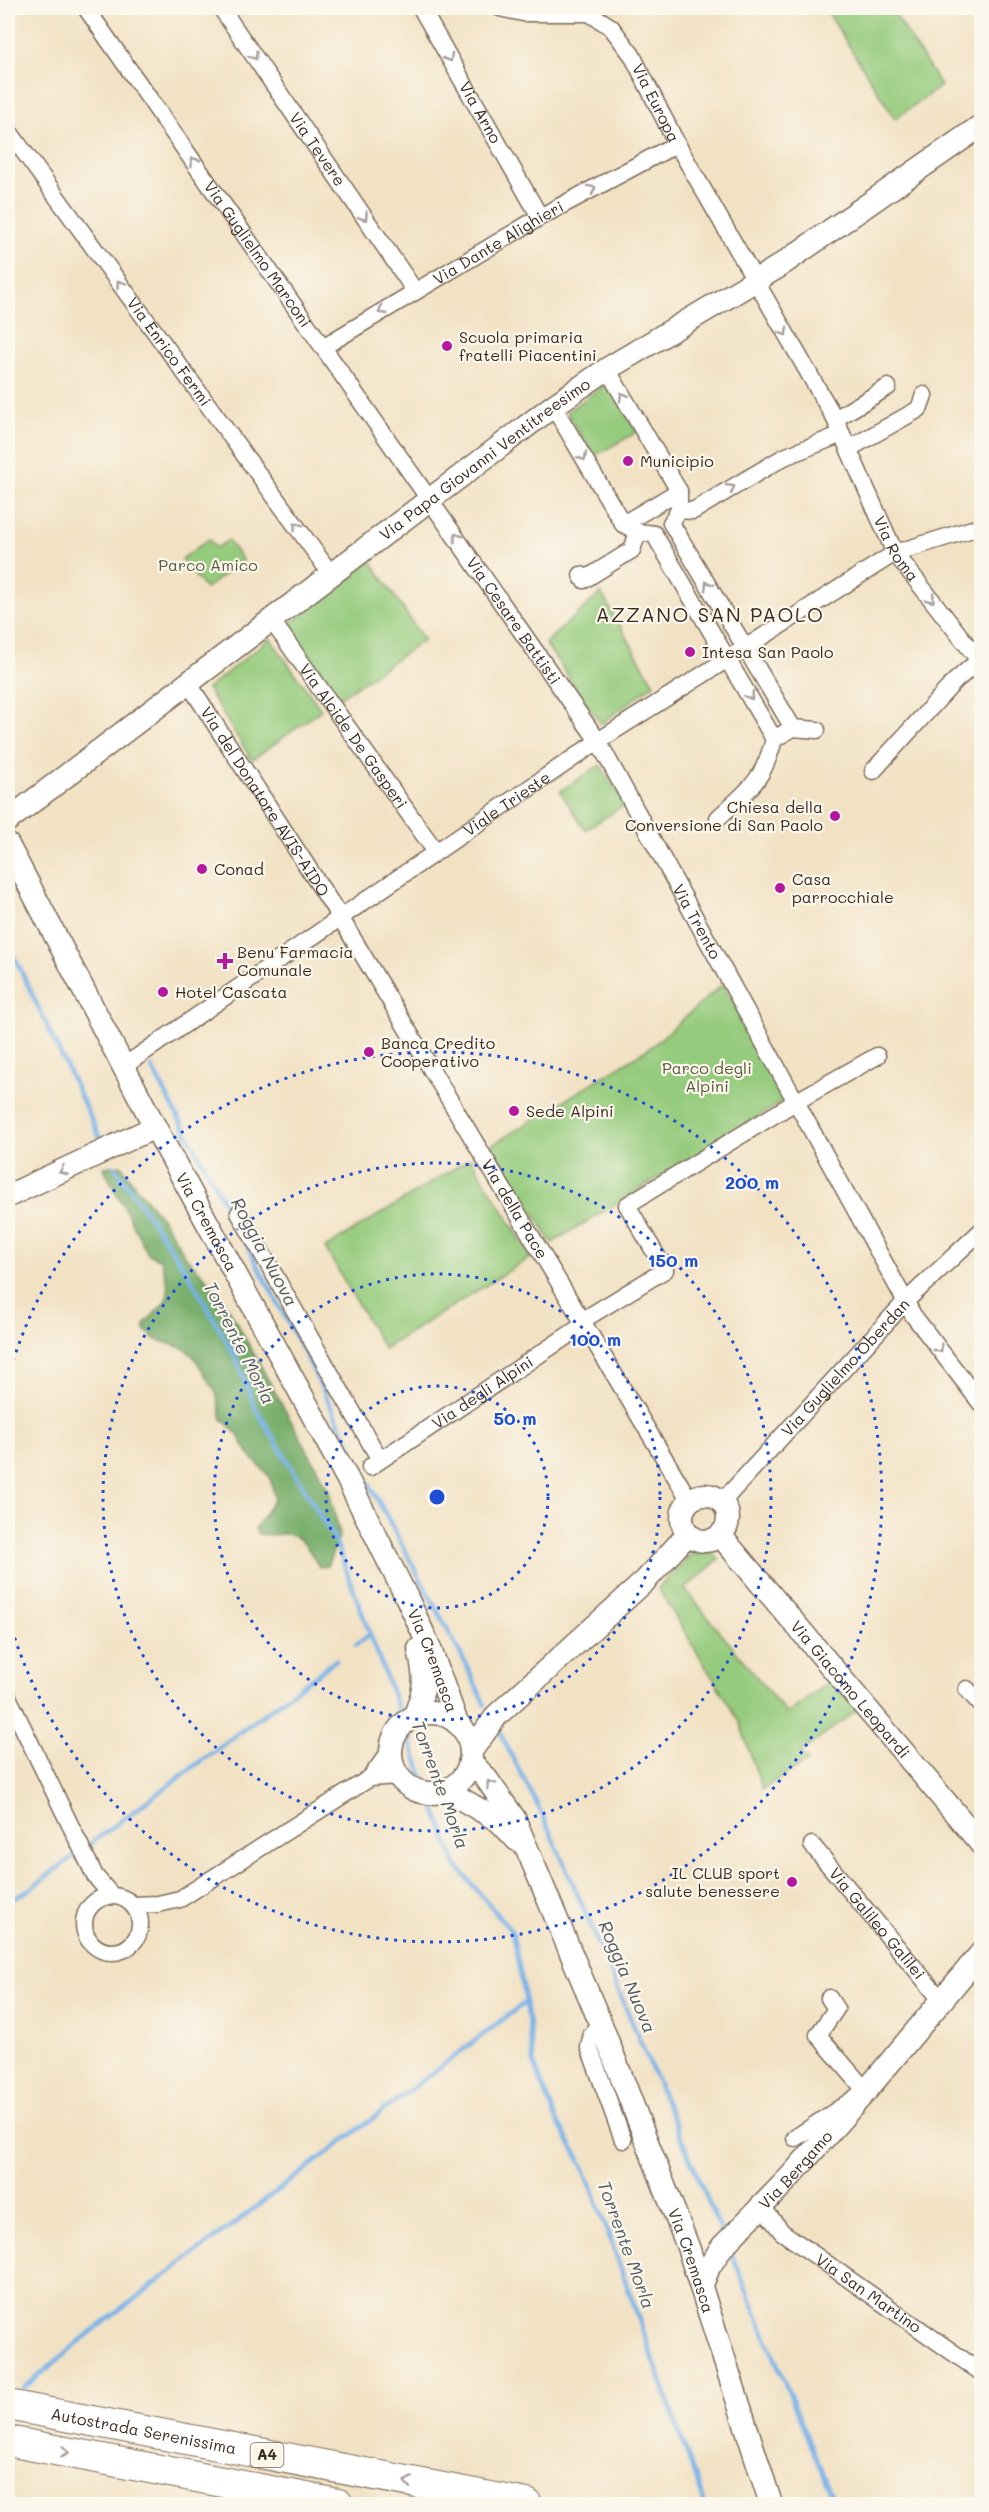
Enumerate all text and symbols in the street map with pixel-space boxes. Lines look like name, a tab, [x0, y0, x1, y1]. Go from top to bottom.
one-way arrow	[247, 49, 258, 60]
one-way arrow	[442, 52, 453, 63]
street label: Via Europa	[628, 59, 685, 145]
street label: Via Arno	[455, 77, 507, 147]
street label: Via Tevere	[285, 108, 351, 190]
one-way arrow	[190, 157, 201, 168]
street label: Via Guglielmo Marconi	[200, 176, 317, 331]
one-way arrow	[586, 185, 596, 196]
street label: Via Dante Alighieri	[429, 195, 567, 289]
one-way arrow	[357, 210, 368, 221]
one-way arrow	[116, 280, 127, 291]
street label: Via Enrico Fermi	[123, 293, 216, 410]
one-way arrow	[378, 304, 388, 316]
place label: Scuola primaria fratelli Piacentini	[459, 326, 597, 365]
one-way arrow	[777, 326, 788, 336]
marker: Scuola primaria fratelli Piacentini	[440, 339, 454, 353]
street label: Via Papa Giovanni Ventitreesimo	[375, 373, 594, 544]
one-way arrow	[619, 392, 631, 402]
place label: Municipio	[640, 450, 714, 471]
one-way arrow	[576, 451, 587, 461]
marker: Municipio	[621, 454, 635, 468]
one-way arrow	[725, 484, 735, 496]
street label: Via Roma	[870, 512, 924, 585]
one-way arrow	[293, 522, 304, 533]
one-way arrow	[453, 533, 464, 544]
street label: Via Cesare Battisti	[462, 552, 566, 688]
park label: Parco Amico	[158, 554, 258, 575]
one-way arrow	[704, 581, 715, 591]
one-way arrow	[923, 592, 934, 603]
district label: AZZANO SAN PAOLO	[596, 601, 824, 627]
place label: Intesa San Paolo	[702, 641, 833, 662]
marker: Intesa San Paolo	[683, 645, 697, 659]
street label: Via Alcide De Gasperi	[295, 659, 413, 812]
one-way arrow	[743, 690, 754, 700]
street label: Via del Donatore AVIS-AIDO	[196, 702, 335, 900]
street label: Viale Trieste	[459, 766, 554, 840]
place label: Chiesa della Conversione di San Paolo	[625, 796, 823, 835]
marker: Chiesa della Conversione di San Paolo	[828, 809, 842, 823]
place label: Conad	[214, 858, 264, 879]
marker: Conad	[195, 862, 209, 876]
place label: Casa parrocchiale	[792, 868, 894, 907]
street label: Via Trento	[668, 880, 727, 963]
marker: Casa parrocchiale	[773, 881, 787, 895]
place label: Benu Farmacia Comunale	[237, 941, 354, 980]
marker: Benu Farmacia Comunale	[218, 954, 232, 968]
place label: Hotel Cascata	[175, 981, 288, 1002]
marker: Hotel Cascata	[156, 985, 170, 999]
place label: Banca Credito Cooperativo	[381, 1032, 495, 1071]
marker: Banca Credito Cooperativo	[362, 1045, 376, 1059]
park label: Parco degli Alpini	[662, 1057, 752, 1096]
place label: Sede Alpini	[526, 1100, 614, 1121]
marker: Sede Alpini	[507, 1104, 521, 1118]
street label: Via della Pace	[477, 1155, 553, 1262]
one-way arrow	[58, 1164, 69, 1176]
street label: Via Cremasca	[172, 1168, 243, 1275]
text: 200 m	[725, 1170, 779, 1194]
water label: Roggia Nuova	[226, 1193, 304, 1310]
text: 150 m	[648, 1248, 698, 1272]
water label: Torrente Morla	[199, 1277, 281, 1408]
street label: Via Guglielmo Oberdan	[776, 1293, 914, 1441]
text: 100 m	[569, 1327, 621, 1351]
one-way arrow	[932, 1342, 943, 1353]
street label: Via degli Alpini	[427, 1351, 537, 1433]
text: 50 m	[494, 1406, 536, 1430]
centre of rings	[427, 1487, 447, 1507]
street label: Via Cremasca	[403, 1605, 463, 1715]
street label: Via Giacomo Leopardi	[787, 1616, 915, 1762]
water label: Torrente Morla	[407, 1717, 475, 1852]
one-way arrow	[486, 1780, 497, 1791]
place label: IL CLUB sport salute benessere	[645, 1862, 780, 1901]
street label: Via Galileo Galilei	[825, 1863, 930, 1983]
marker: IL CLUB sport salute benessere	[785, 1875, 799, 1889]
water label: Roggia Nuova	[593, 1917, 662, 2037]
street label: Via Bergamo	[754, 2126, 836, 2213]
water label: Torrente Morla	[593, 2177, 661, 2312]
street label: Via Cremasca	[664, 2205, 720, 2315]
street label: Via San Martino	[812, 2248, 926, 2337]
street label: Autostrada Serenissima	[49, 2402, 238, 2458]
road number: A4	[250, 2443, 284, 2467]
one-way arrow	[60, 2445, 70, 2458]
one-way arrow	[403, 2476, 413, 2489]

